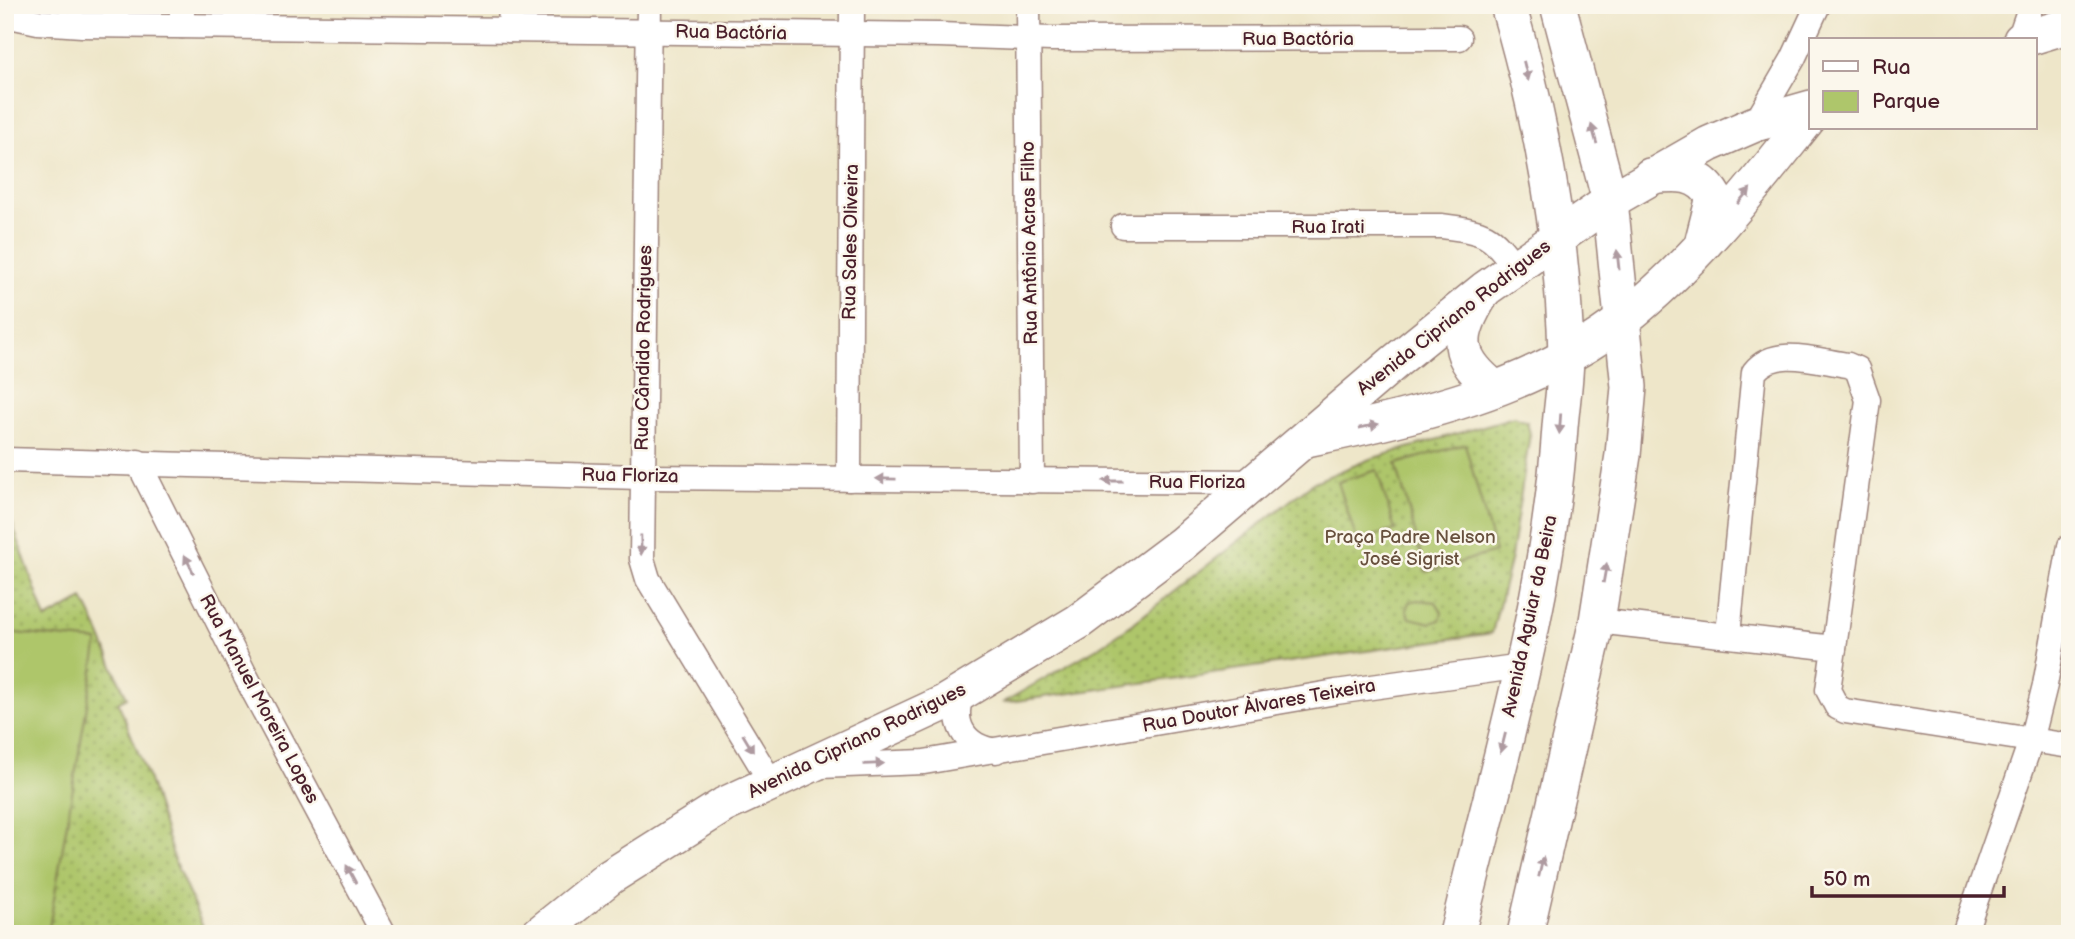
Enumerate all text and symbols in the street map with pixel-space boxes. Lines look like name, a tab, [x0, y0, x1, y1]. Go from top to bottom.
street label: Rua Bactória	[675, 21, 787, 45]
street label: Rua Bactória	[1242, 28, 1354, 51]
legend	[1809, 38, 2036, 130]
text: Rua	[1872, 55, 1911, 80]
one-way arrow	[1521, 60, 1532, 82]
text: Parque	[1872, 89, 1940, 114]
one-way arrow	[1588, 123, 1599, 145]
street label: Rua Antônio Acras Filho	[1017, 141, 1043, 345]
street label: Rua Sales Oliveira	[838, 164, 864, 320]
one-way arrow	[1736, 188, 1751, 205]
street label: Rua Irati	[1291, 216, 1365, 239]
street label: Avenida Cipriano Rodrigues	[1353, 235, 1555, 401]
street label: Rua Cândido Rodrigues	[631, 245, 657, 451]
one-way arrow	[1612, 249, 1623, 271]
one-way arrow	[1554, 413, 1565, 435]
one-way arrow	[1358, 421, 1380, 432]
street label: Rua Floriza	[581, 464, 679, 488]
street label: Rua Floriza	[1148, 471, 1246, 494]
one-way arrow	[875, 473, 897, 485]
one-way arrow	[1102, 475, 1124, 487]
street label: Avenida Aguiar da Beira	[1497, 513, 1563, 719]
park label: Praça Padre Nelson José Sigrist	[1324, 526, 1496, 571]
one-way arrow	[636, 534, 647, 556]
one-way arrow	[183, 554, 195, 573]
one-way arrow	[1600, 562, 1611, 584]
street label: Rua Manuel Moreira Lopes	[194, 590, 324, 808]
street label: Rua Doutor Àlvares Teixeira	[1140, 673, 1377, 738]
street label: Avenida Cipriano Rodrigues	[744, 678, 970, 804]
one-way arrow	[1497, 732, 1508, 754]
one-way arrow	[741, 734, 754, 753]
one-way arrow	[863, 758, 885, 769]
scale bar	[1812, 855, 2005, 899]
one-way arrow	[1536, 856, 1547, 878]
one-way arrow	[346, 863, 358, 883]
text: 50 m	[1823, 867, 1870, 892]

